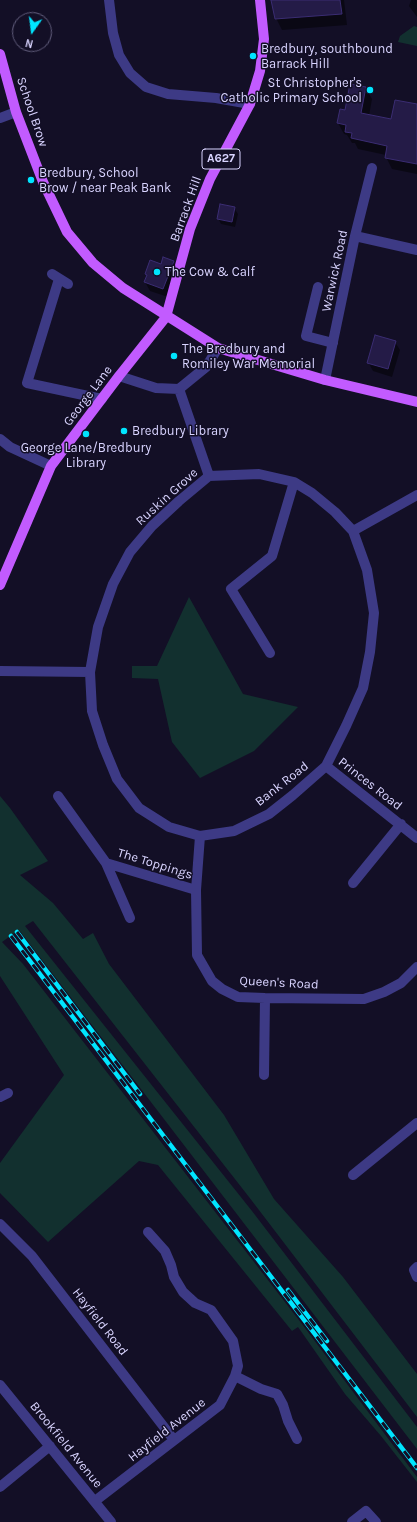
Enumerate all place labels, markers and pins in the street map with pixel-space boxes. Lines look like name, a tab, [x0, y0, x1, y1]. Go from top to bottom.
place label: Bredbury, southbound Barrack Hill	[261, 41, 393, 72]
marker: Bredbury, southbound Barrack Hill	[248, 51, 258, 61]
place label: St Christopher's Catholic Primary School	[221, 75, 362, 106]
marker: St Christopher's Catholic Primary School	[365, 85, 375, 95]
place label: Bredbury, School Brow / near Peak Bank	[39, 165, 171, 196]
marker: Bredbury, School Brow / near Peak Bank	[26, 175, 36, 185]
place label: The Cow & Calf	[165, 264, 255, 280]
marker: The Cow & Calf	[152, 267, 162, 277]
place label: The Bredbury and Romiley War Memorial	[182, 341, 315, 372]
marker: The Bredbury and Romiley War Memorial	[169, 351, 179, 361]
place label: Bredbury Library	[132, 423, 229, 439]
marker: Bredbury Library	[119, 426, 129, 436]
marker: George Lane/Bredbury Library	[81, 429, 91, 439]
place label: George Lane/Bredbury Library	[21, 440, 151, 471]

